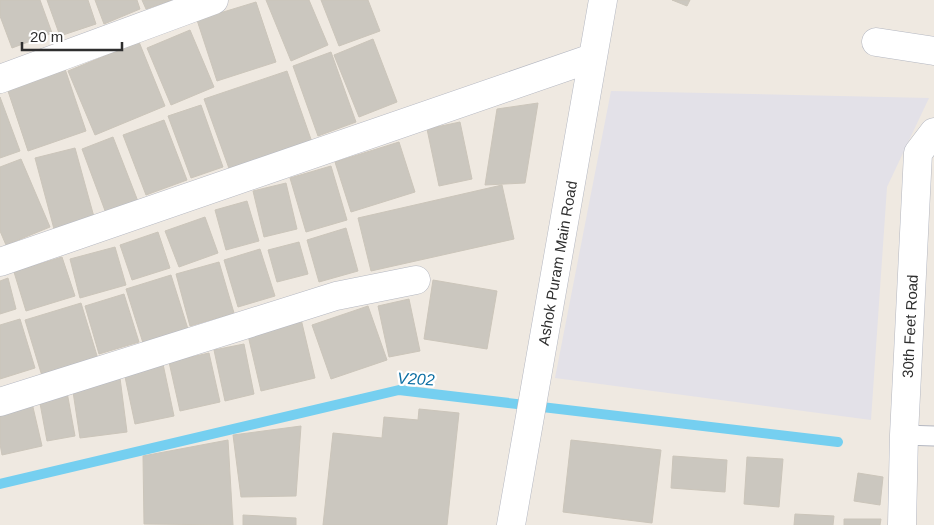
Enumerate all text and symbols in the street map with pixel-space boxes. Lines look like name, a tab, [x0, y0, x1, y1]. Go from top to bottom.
scale bar	[22, 20, 122, 52]
text: 20 m	[30, 28, 63, 45]
street label: Ashok Puram Main Road	[534, 179, 580, 347]
street label: 30th Feet Road	[898, 274, 920, 378]
water label: V202	[397, 370, 435, 388]

